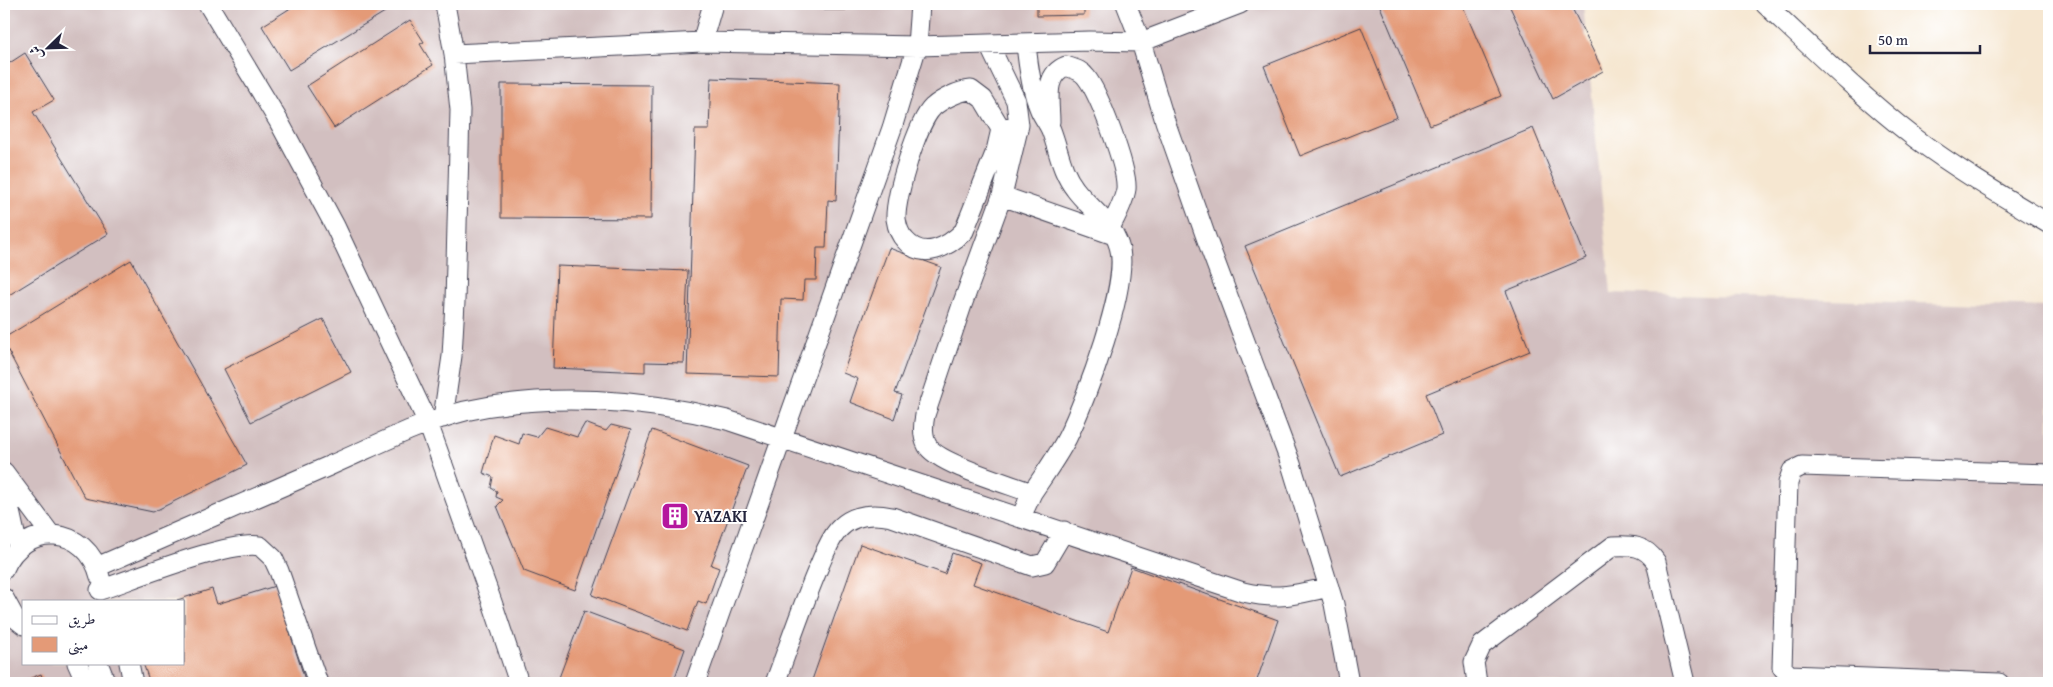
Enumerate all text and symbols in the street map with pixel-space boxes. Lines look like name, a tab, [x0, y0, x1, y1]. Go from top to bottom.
north arrow	[22, 22, 72, 72]
scale bar	[1870, 22, 1980, 54]
text: 50 m	[1878, 29, 1909, 50]
text: ش	[24, 43, 48, 63]
building icon: YAZAKI	[660, 501, 690, 531]
place label: YAZAKI	[694, 504, 747, 528]
legend	[22, 600, 185, 664]
text: طريق	[68, 608, 95, 629]
text: مبنى	[68, 634, 88, 656]

